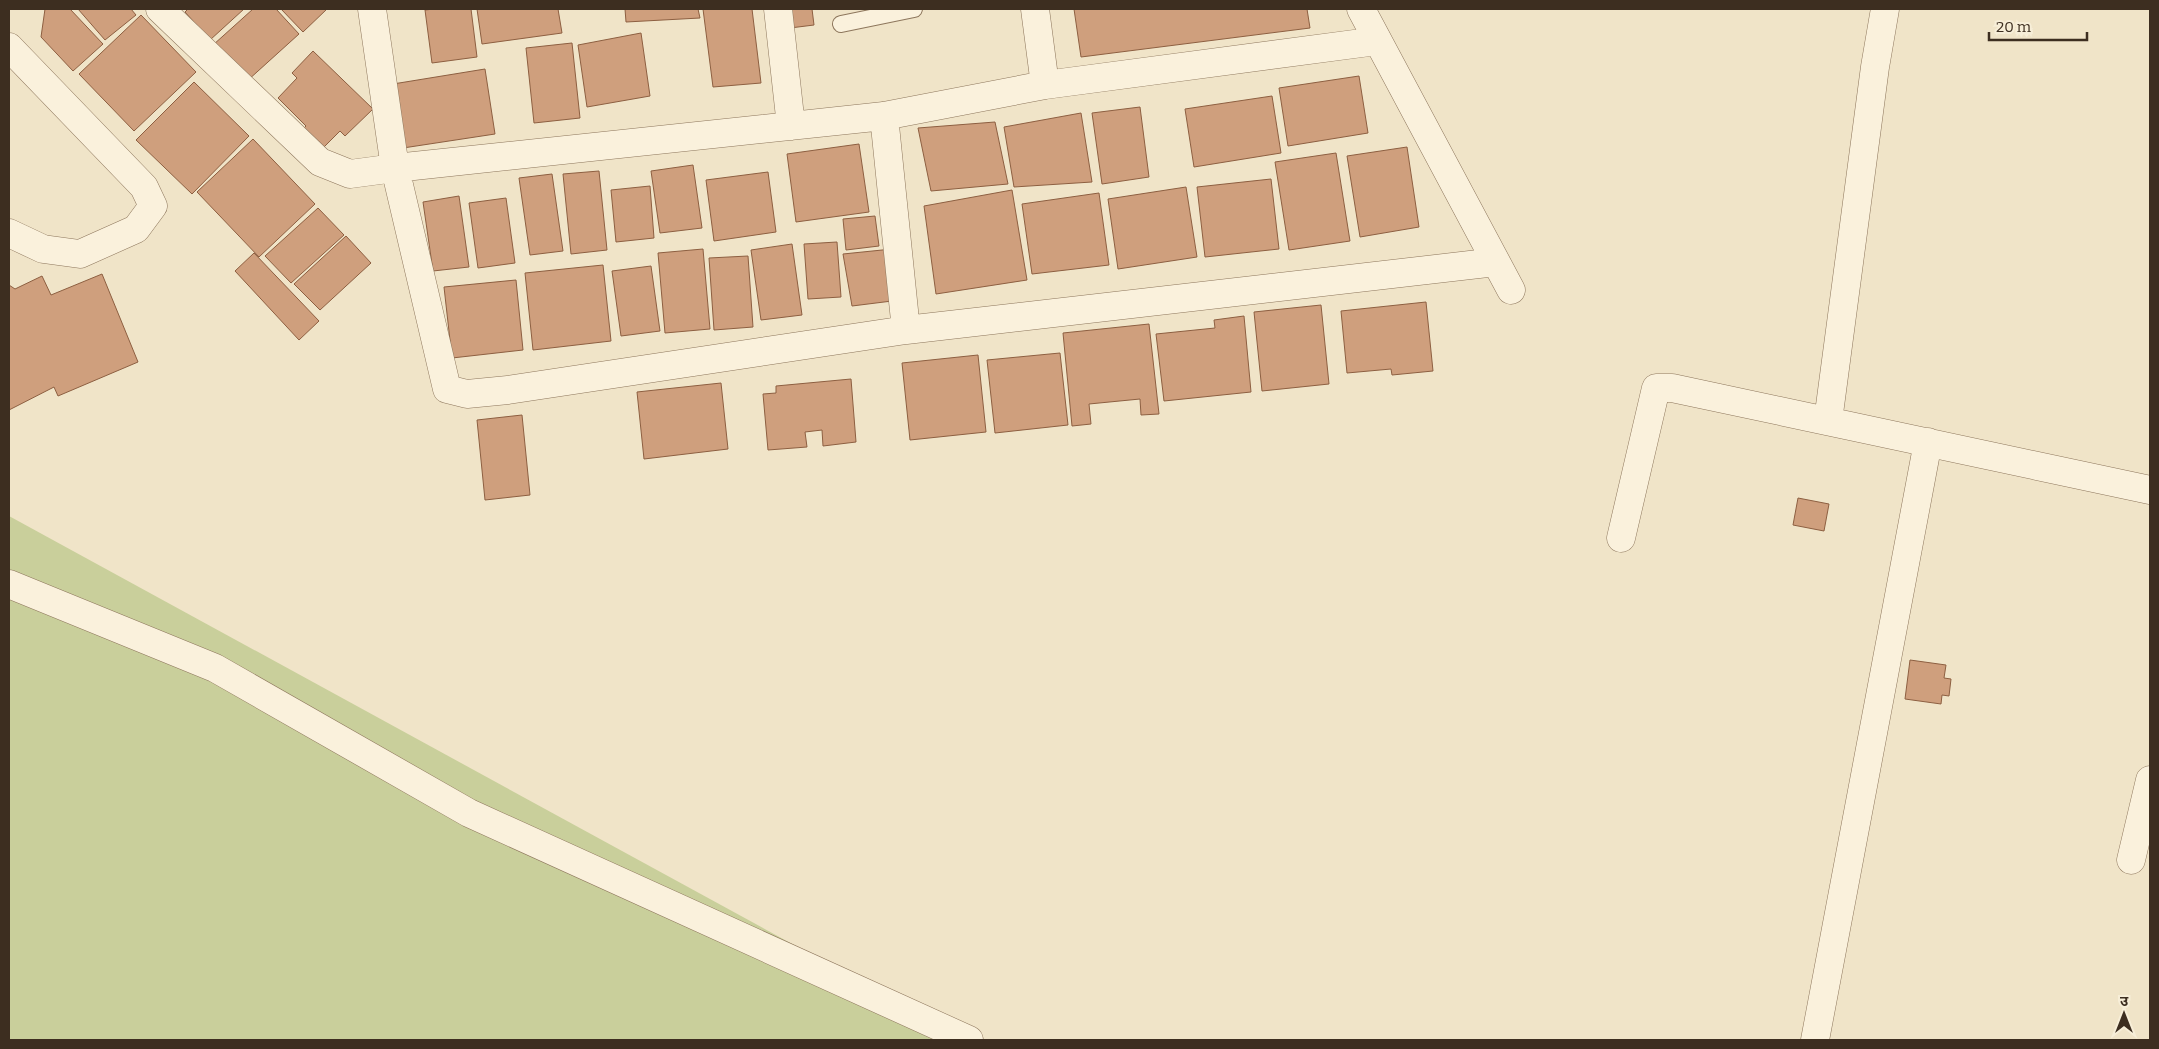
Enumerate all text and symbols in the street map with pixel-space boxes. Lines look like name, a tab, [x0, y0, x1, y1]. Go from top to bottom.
scale bar	[1989, 10, 2086, 42]
text: 20 m	[1996, 18, 2032, 36]
north arrow	[2099, 989, 2149, 1039]
text: उ	[2120, 993, 2129, 1010]

